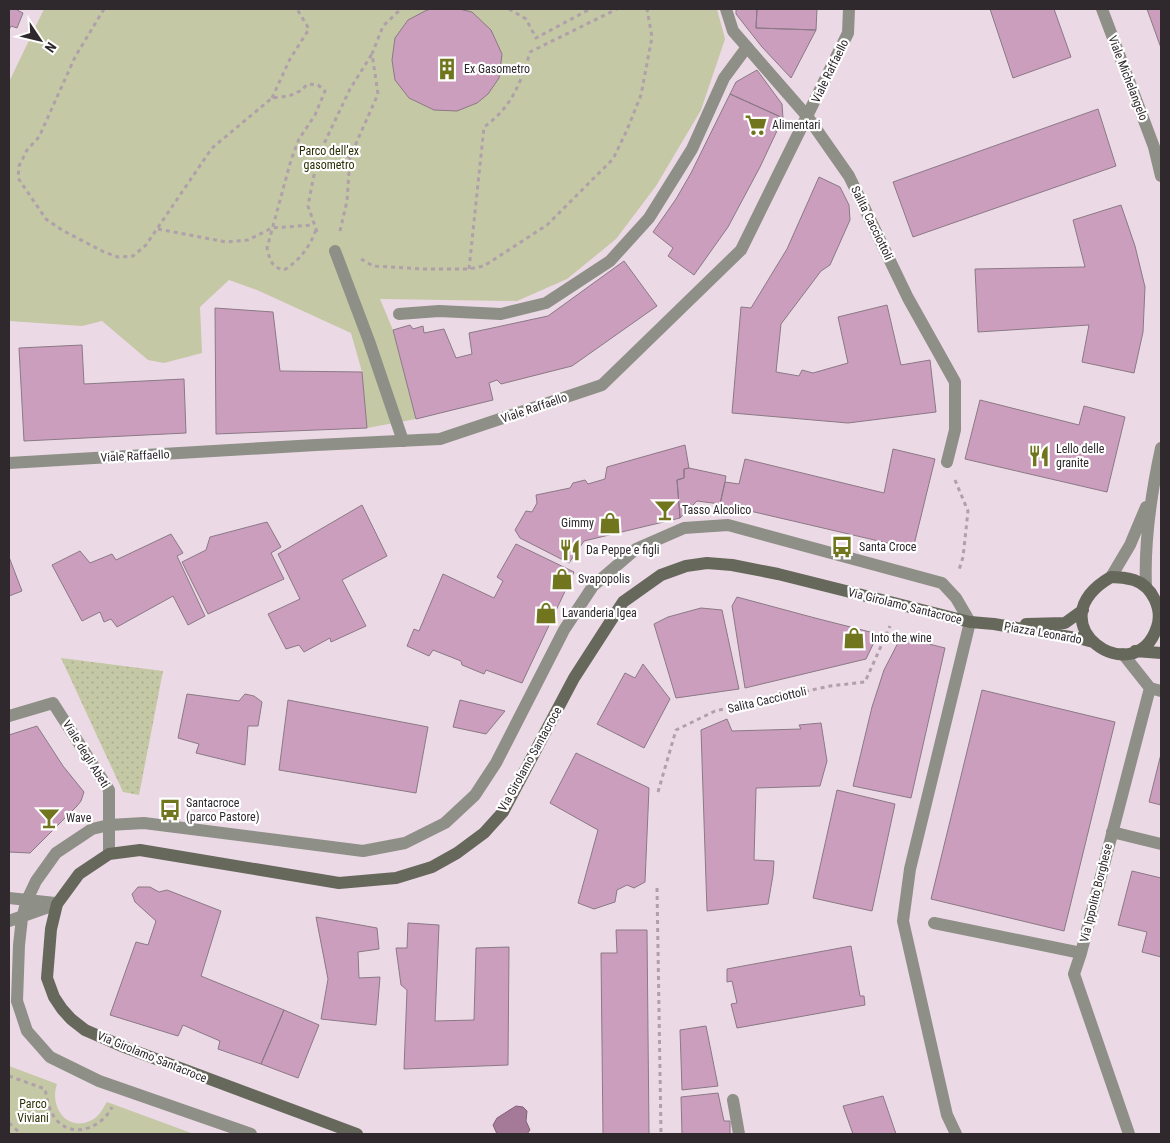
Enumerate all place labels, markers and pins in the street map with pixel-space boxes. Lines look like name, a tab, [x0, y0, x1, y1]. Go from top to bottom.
building icon: Ex Gasometro	[434, 56, 460, 82]
place label: Ex Gasometro	[464, 62, 530, 76]
supermarket icon: Alimentari	[743, 112, 769, 138]
place label: Alimentari	[772, 118, 821, 132]
place label: Lello delle granite	[1056, 442, 1105, 470]
restaurant icon: Lello delle granite	[1026, 443, 1052, 469]
bar icon: Tasso Alcolico	[652, 497, 678, 523]
place label: Tasso Alcolico	[682, 503, 751, 517]
shop icon: Gimmy	[597, 510, 623, 536]
place label: Gimmy	[561, 516, 594, 530]
bus stop icon: Santa Croce	[829, 534, 855, 560]
restaurant icon: Da Peppe e figli	[557, 537, 583, 563]
place label: Santa Croce	[859, 540, 917, 554]
place label: Da Peppe e figli	[586, 543, 659, 557]
shop icon: Svapopolis	[549, 566, 575, 592]
place label: Svapopolis	[578, 572, 630, 586]
shop icon: Lavanderia Igea	[533, 600, 559, 626]
place label: Lavanderia Igea	[562, 606, 637, 620]
shop icon: Into the wine	[841, 625, 867, 651]
place label: Into the wine	[871, 631, 932, 645]
place label: Santacroce (parco Pastore)	[186, 796, 260, 824]
bus stop icon: Santacroce (parco Pastore)	[157, 797, 183, 823]
bar icon: Wave	[36, 805, 62, 831]
place label: Wave	[66, 811, 92, 825]

